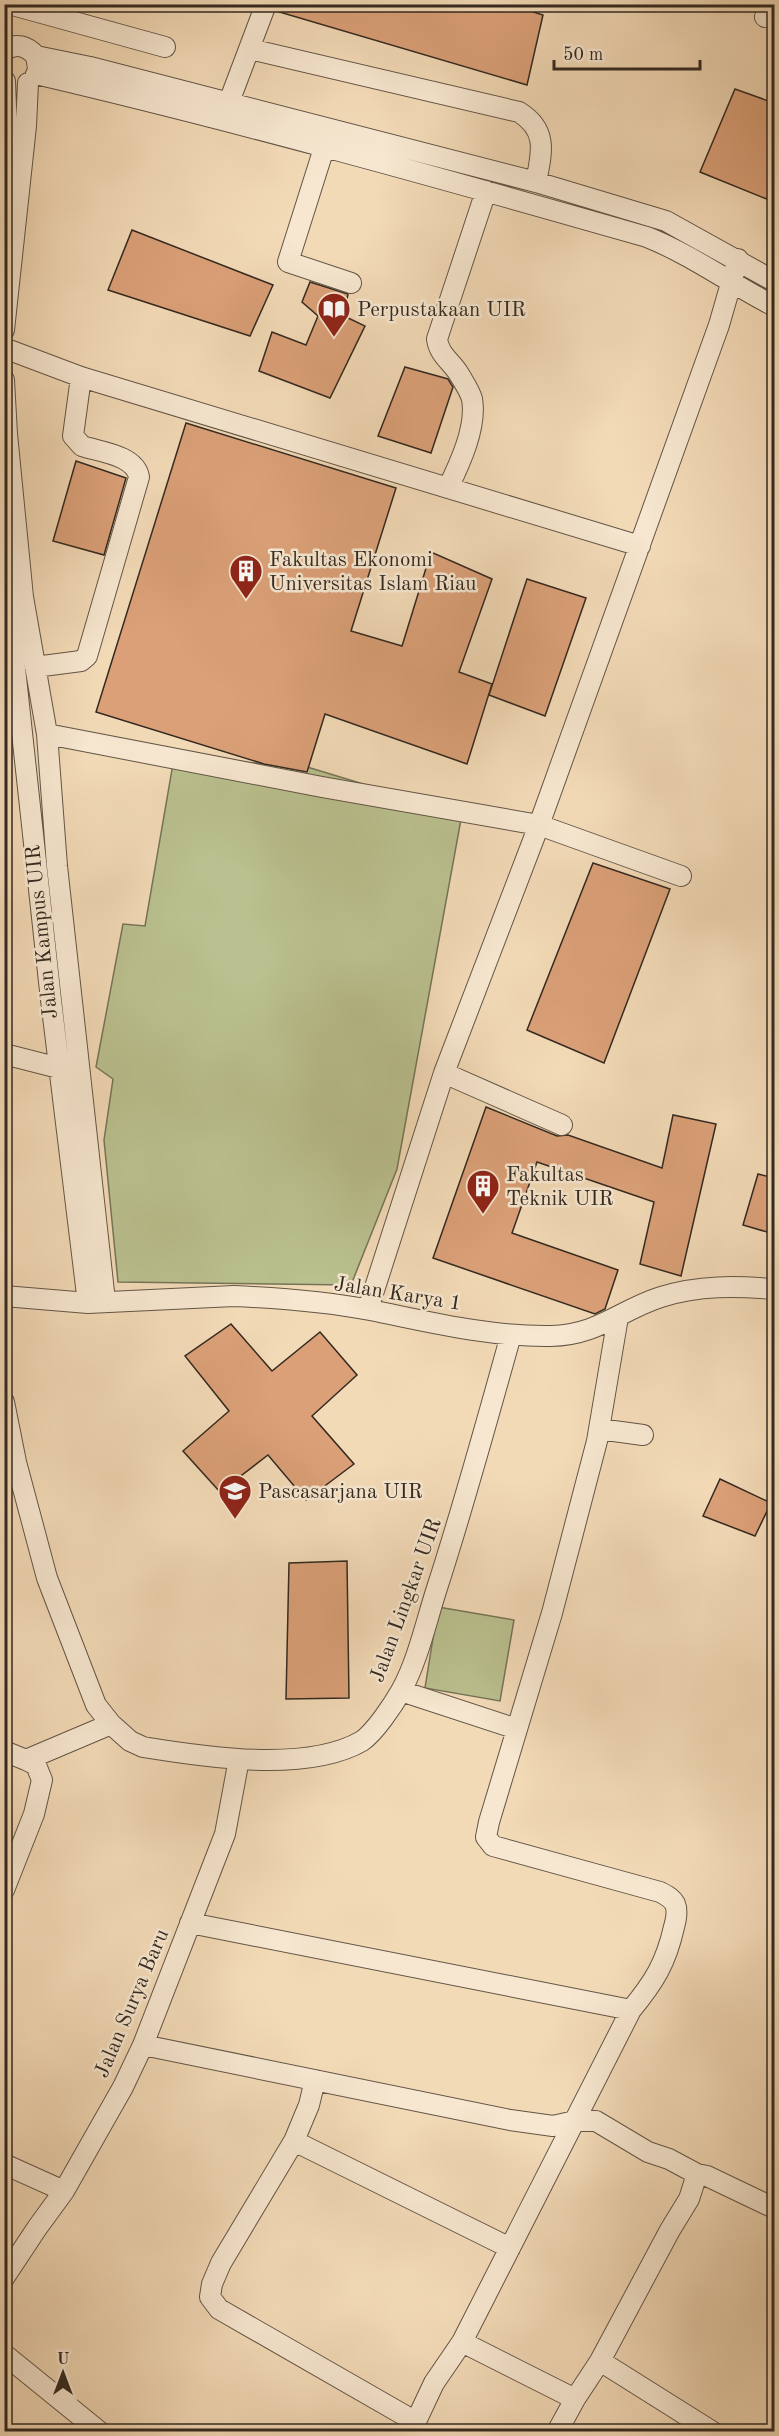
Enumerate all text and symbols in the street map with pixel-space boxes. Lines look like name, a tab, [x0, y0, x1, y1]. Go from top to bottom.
scale bar	[554, 33, 700, 71]
text: 50 m	[563, 46, 603, 64]
library icon: Perpustakaan UIR	[316, 291, 352, 338]
place label: Perpustakaan UIR	[357, 300, 526, 321]
place label: Fakultas Ekonomi Universitas Islam Riau	[269, 550, 477, 595]
building icon: Fakultas Ekonomi Universitas Islam Riau	[228, 553, 264, 600]
street label: Jalan Kampus UIR	[23, 844, 62, 1020]
place label: Fakultas Teknik UIR	[506, 1165, 614, 1210]
building icon: Fakultas Teknik UIR	[465, 1168, 501, 1215]
street label: Jalan Karya 1	[333, 1274, 463, 1315]
school or university icon: Pascasarjana UIR	[217, 1473, 253, 1520]
place label: Pascasarjana UIR	[258, 1482, 423, 1503]
street label: Jalan Lingkar UIR	[367, 1516, 446, 1685]
street label: Jalan Surya Baru	[92, 1926, 173, 2081]
north arrow	[33, 2343, 93, 2403]
text: U	[57, 2352, 70, 2368]

